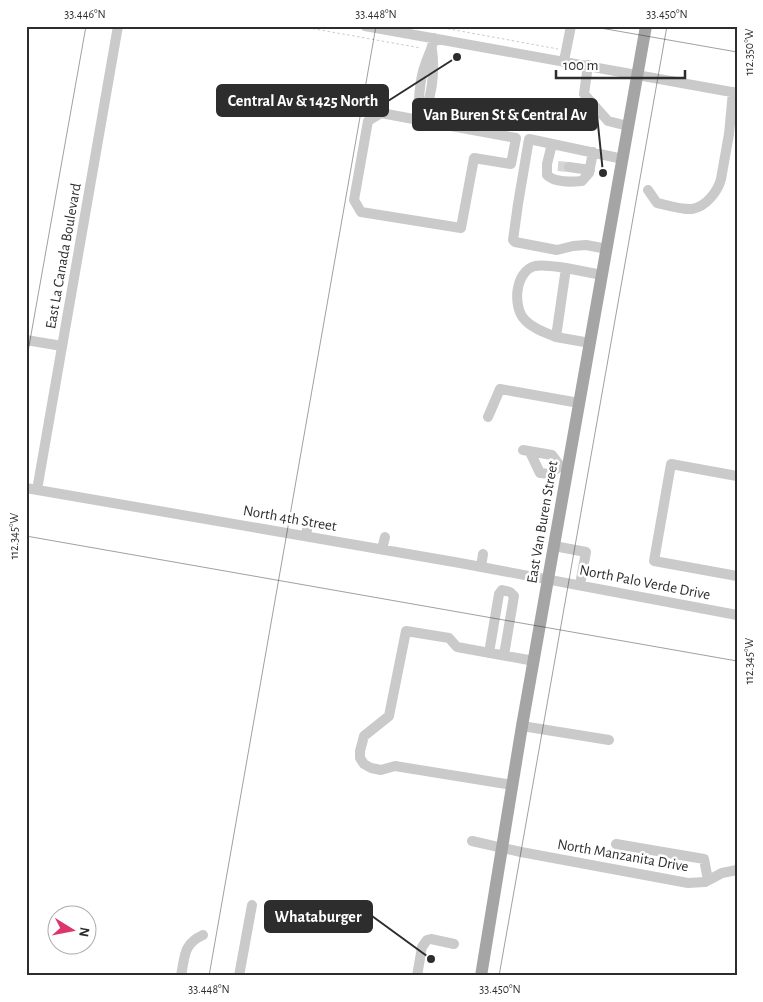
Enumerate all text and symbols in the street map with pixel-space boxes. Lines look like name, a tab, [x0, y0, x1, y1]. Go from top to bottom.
text: 33.446°N	[64, 8, 106, 20]
text: 33.448°N	[355, 8, 397, 20]
text: 33.450°N	[646, 8, 688, 20]
text: 112.350°W	[743, 28, 755, 76]
scale bar	[556, 48, 684, 80]
text: 100 m	[563, 58, 598, 73]
callout: Central Av & 1425 North	[217, 85, 388, 116]
text: Central Av & 1425 North	[228, 93, 378, 109]
callout: Van Buren St & Central Av	[413, 99, 597, 130]
text: Van Buren St & Central Av	[423, 107, 588, 123]
street label: East La Canada Boulevard	[43, 182, 84, 330]
street label: East Van Buren Street	[524, 459, 561, 585]
street label: North 4th Street	[242, 503, 338, 534]
text: 112.345°W	[8, 512, 20, 559]
street label: North Palo Verde Drive	[578, 562, 712, 603]
text: 112.345°W	[743, 637, 755, 684]
street label: North Manzanita Drive	[556, 837, 690, 874]
callout: Whataburger	[265, 901, 372, 932]
north arrow	[48, 904, 98, 954]
text: Whataburger	[275, 909, 362, 925]
text: N	[76, 926, 92, 938]
text: 33.448°N	[188, 983, 230, 995]
text: 33.450°N	[479, 983, 521, 995]

